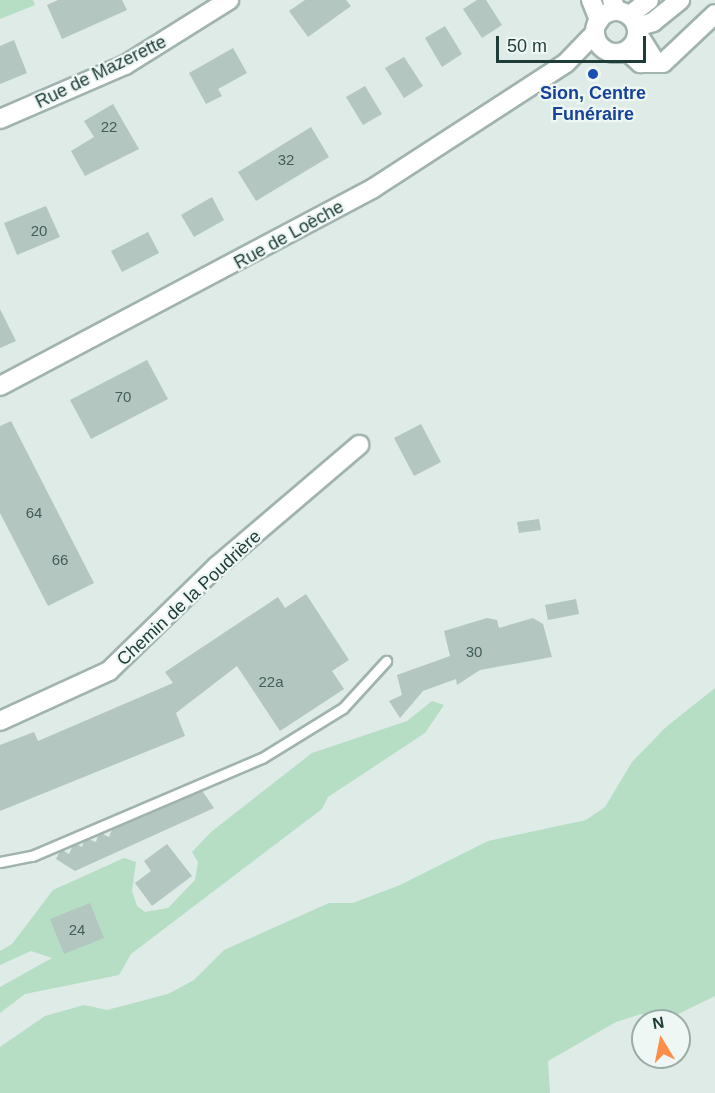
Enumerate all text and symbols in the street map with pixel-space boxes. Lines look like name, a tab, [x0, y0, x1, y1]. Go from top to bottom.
scale bar	[499, 24, 649, 62]
street label: Rue de Mazerette	[32, 31, 170, 113]
text: 50 m	[507, 36, 547, 56]
marker: Sion, Centre Funéraire	[586, 67, 600, 81]
place label: Sion, Centre Funéraire	[540, 83, 646, 125]
house number: 22	[101, 118, 117, 136]
house number: 32	[278, 151, 294, 169]
street label: Rue de Loèche	[230, 196, 348, 274]
house number: 20	[31, 222, 47, 240]
house number: 70	[115, 388, 131, 406]
house number: 64	[26, 504, 42, 522]
street label: Chemin de la Poudrière	[112, 526, 266, 670]
house number: 66	[52, 551, 68, 569]
house number: 30	[466, 643, 482, 661]
house number: 22a	[258, 673, 284, 691]
house number: 24	[69, 921, 85, 939]
north arrow	[631, 1009, 691, 1069]
text: N	[651, 1013, 665, 1032]

